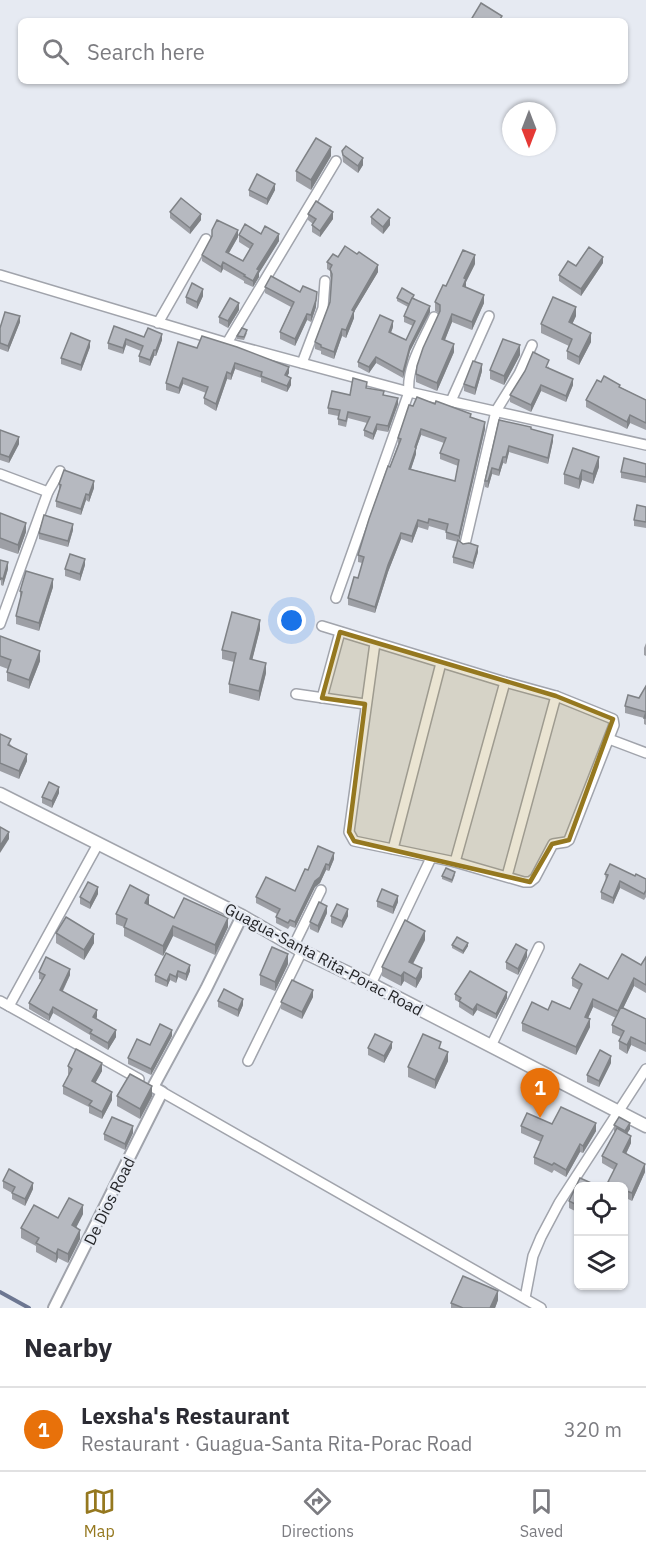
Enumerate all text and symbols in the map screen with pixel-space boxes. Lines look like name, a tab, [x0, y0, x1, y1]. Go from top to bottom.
search box	[18, 18, 628, 84]
icon: search	[39, 35, 72, 68]
text: Search here	[87, 37, 205, 66]
north arrow	[502, 102, 556, 156]
your location	[277, 606, 306, 635]
street label: Guagua-Santa Rita-Porac Road	[221, 898, 427, 1020]
pin: 1	[520, 1068, 560, 1118]
street label: De Dios Road	[79, 1154, 139, 1248]
map controls	[574, 1182, 628, 1290]
button: locate	[574, 1182, 628, 1236]
button: layers	[574, 1236, 628, 1290]
text: Nearby	[24, 1330, 112, 1364]
text: Lexsha's Restaurant	[81, 1401, 290, 1430]
text: 1	[38, 1416, 50, 1443]
text: 320 m	[564, 1416, 622, 1443]
text: Restaurant · Guagua-Santa Rita-Porac Road	[81, 1430, 472, 1457]
tab: Map	[83, 1485, 116, 1541]
tab: Directions	[281, 1485, 354, 1541]
tab: Saved	[520, 1485, 563, 1541]

